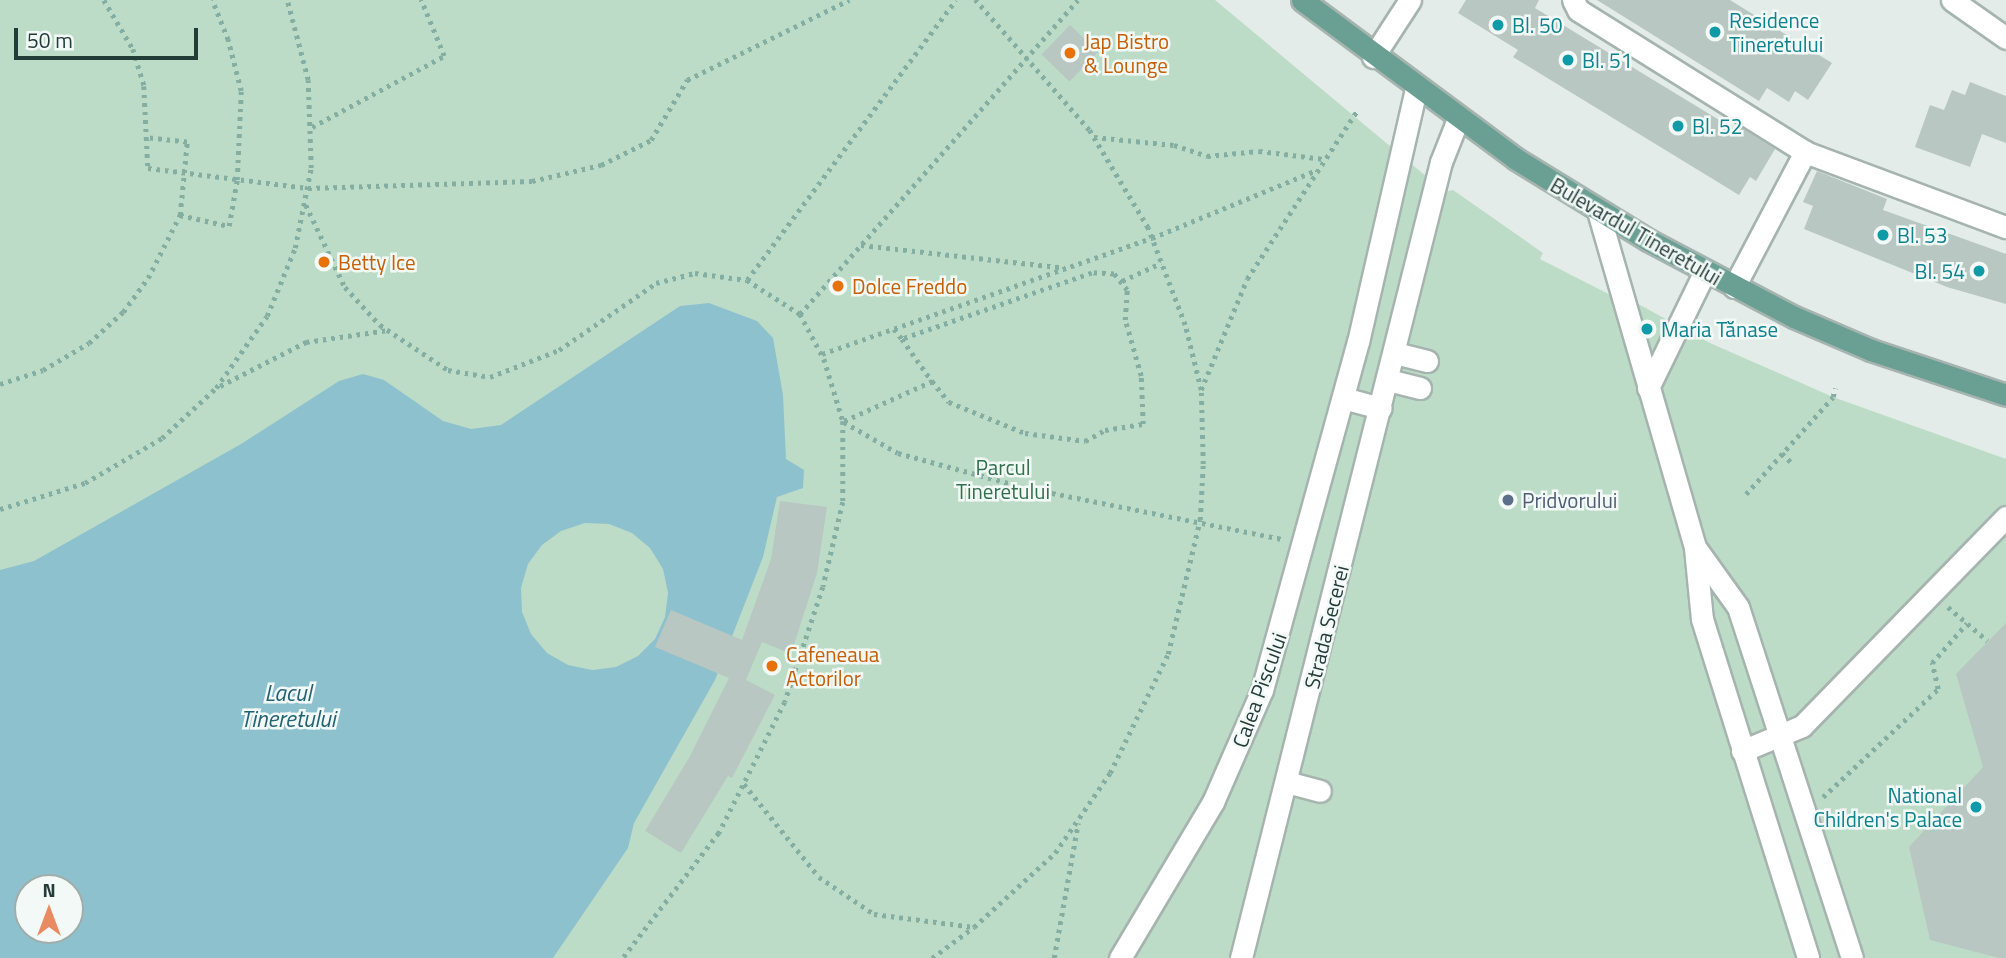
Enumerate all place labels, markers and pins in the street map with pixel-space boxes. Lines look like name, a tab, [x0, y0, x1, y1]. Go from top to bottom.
place label: Residence Tineretului	[1729, 7, 1823, 57]
place label: Bl. 50	[1512, 12, 1562, 38]
marker: Bl. 50	[1490, 17, 1506, 33]
marker: Residence Tineretului	[1707, 24, 1723, 40]
place label: Jap Bistro & Lounge	[1084, 28, 1169, 78]
marker: Jap Bistro & Lounge	[1062, 45, 1078, 61]
place label: Bl. 51	[1582, 47, 1632, 73]
marker: Bl. 51	[1560, 52, 1576, 68]
place label: Bl. 52	[1692, 113, 1742, 139]
marker: Bl. 52	[1670, 118, 1686, 134]
place label: Bl. 53	[1897, 222, 1947, 248]
marker: Bl. 53	[1875, 227, 1891, 243]
place label: Betty Ice	[338, 249, 416, 275]
marker: Betty Ice	[316, 254, 332, 270]
place label: Bl. 54	[1915, 258, 1965, 284]
marker: Bl. 54	[1971, 263, 1987, 279]
place label: Dolce Freddo	[852, 273, 967, 299]
marker: Dolce Freddo	[830, 278, 846, 294]
place label: Maria Tănase	[1661, 316, 1778, 342]
marker: Maria Tănase	[1639, 321, 1655, 337]
place label: Pridvorului	[1522, 487, 1617, 513]
marker: Pridvorului	[1500, 492, 1516, 508]
place label: Cafeneaua Actorilor	[786, 641, 879, 691]
marker: Cafeneaua Actorilor	[764, 658, 780, 674]
place label: National Children's Palace	[1814, 782, 1962, 832]
marker: National Children's Palace	[1968, 799, 1984, 815]

